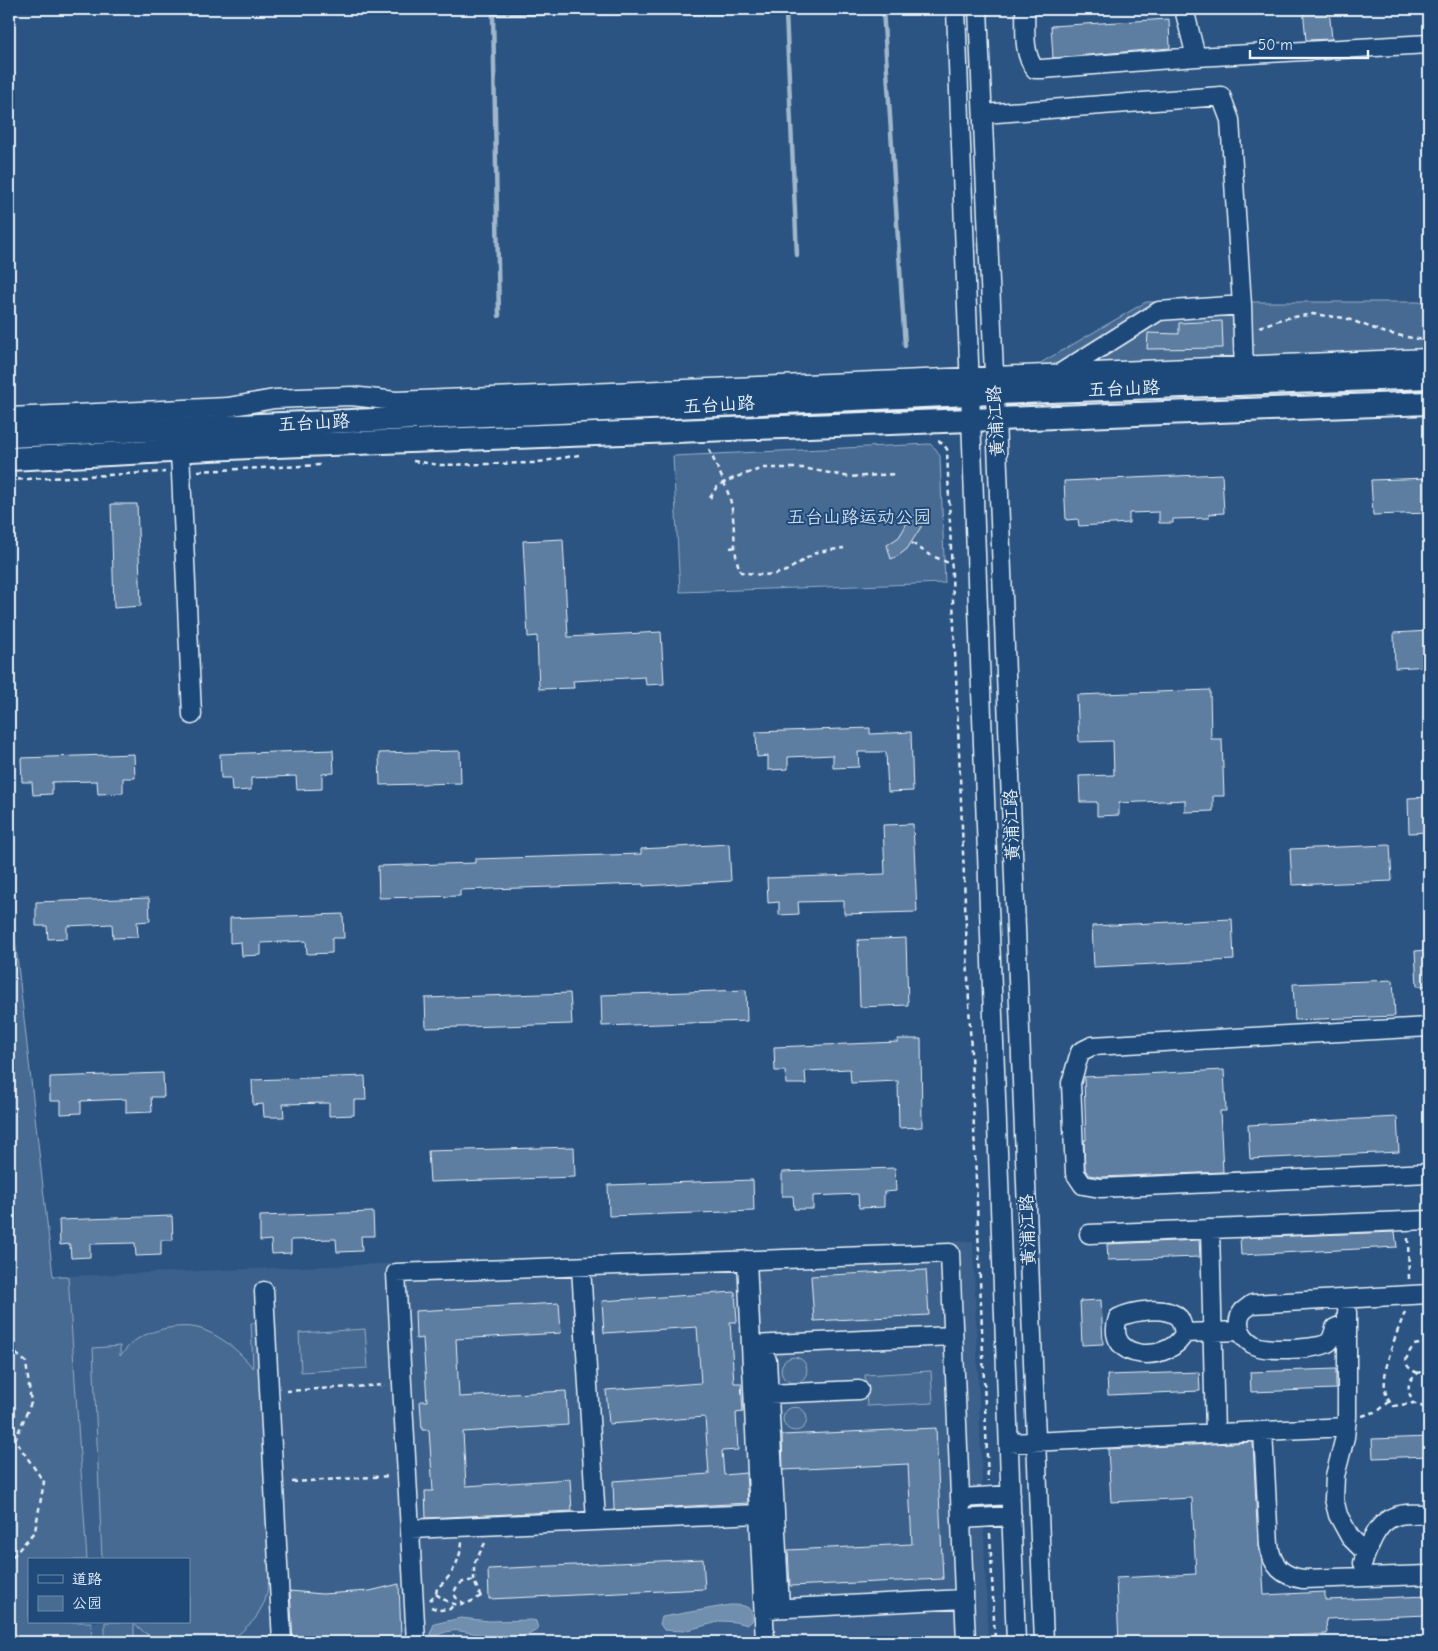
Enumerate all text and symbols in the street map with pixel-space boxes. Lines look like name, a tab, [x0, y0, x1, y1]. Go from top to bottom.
scale bar	[1250, 28, 1368, 60]
text: 50 m	[1258, 36, 1293, 54]
street label: 五台山路	[1088, 377, 1160, 401]
street label: 黄浦江路	[984, 384, 1008, 458]
street label: 五台山路	[682, 393, 756, 417]
street label: 五台山路	[277, 411, 351, 435]
park label: 五台山路运动公园	[787, 507, 931, 528]
street label: 黄浦江路	[1000, 789, 1024, 861]
street label: 黄浦江路	[1016, 1194, 1040, 1266]
legend	[28, 1558, 190, 1624]
text: 道路	[72, 1570, 102, 1588]
text: 公园	[72, 1594, 102, 1612]

